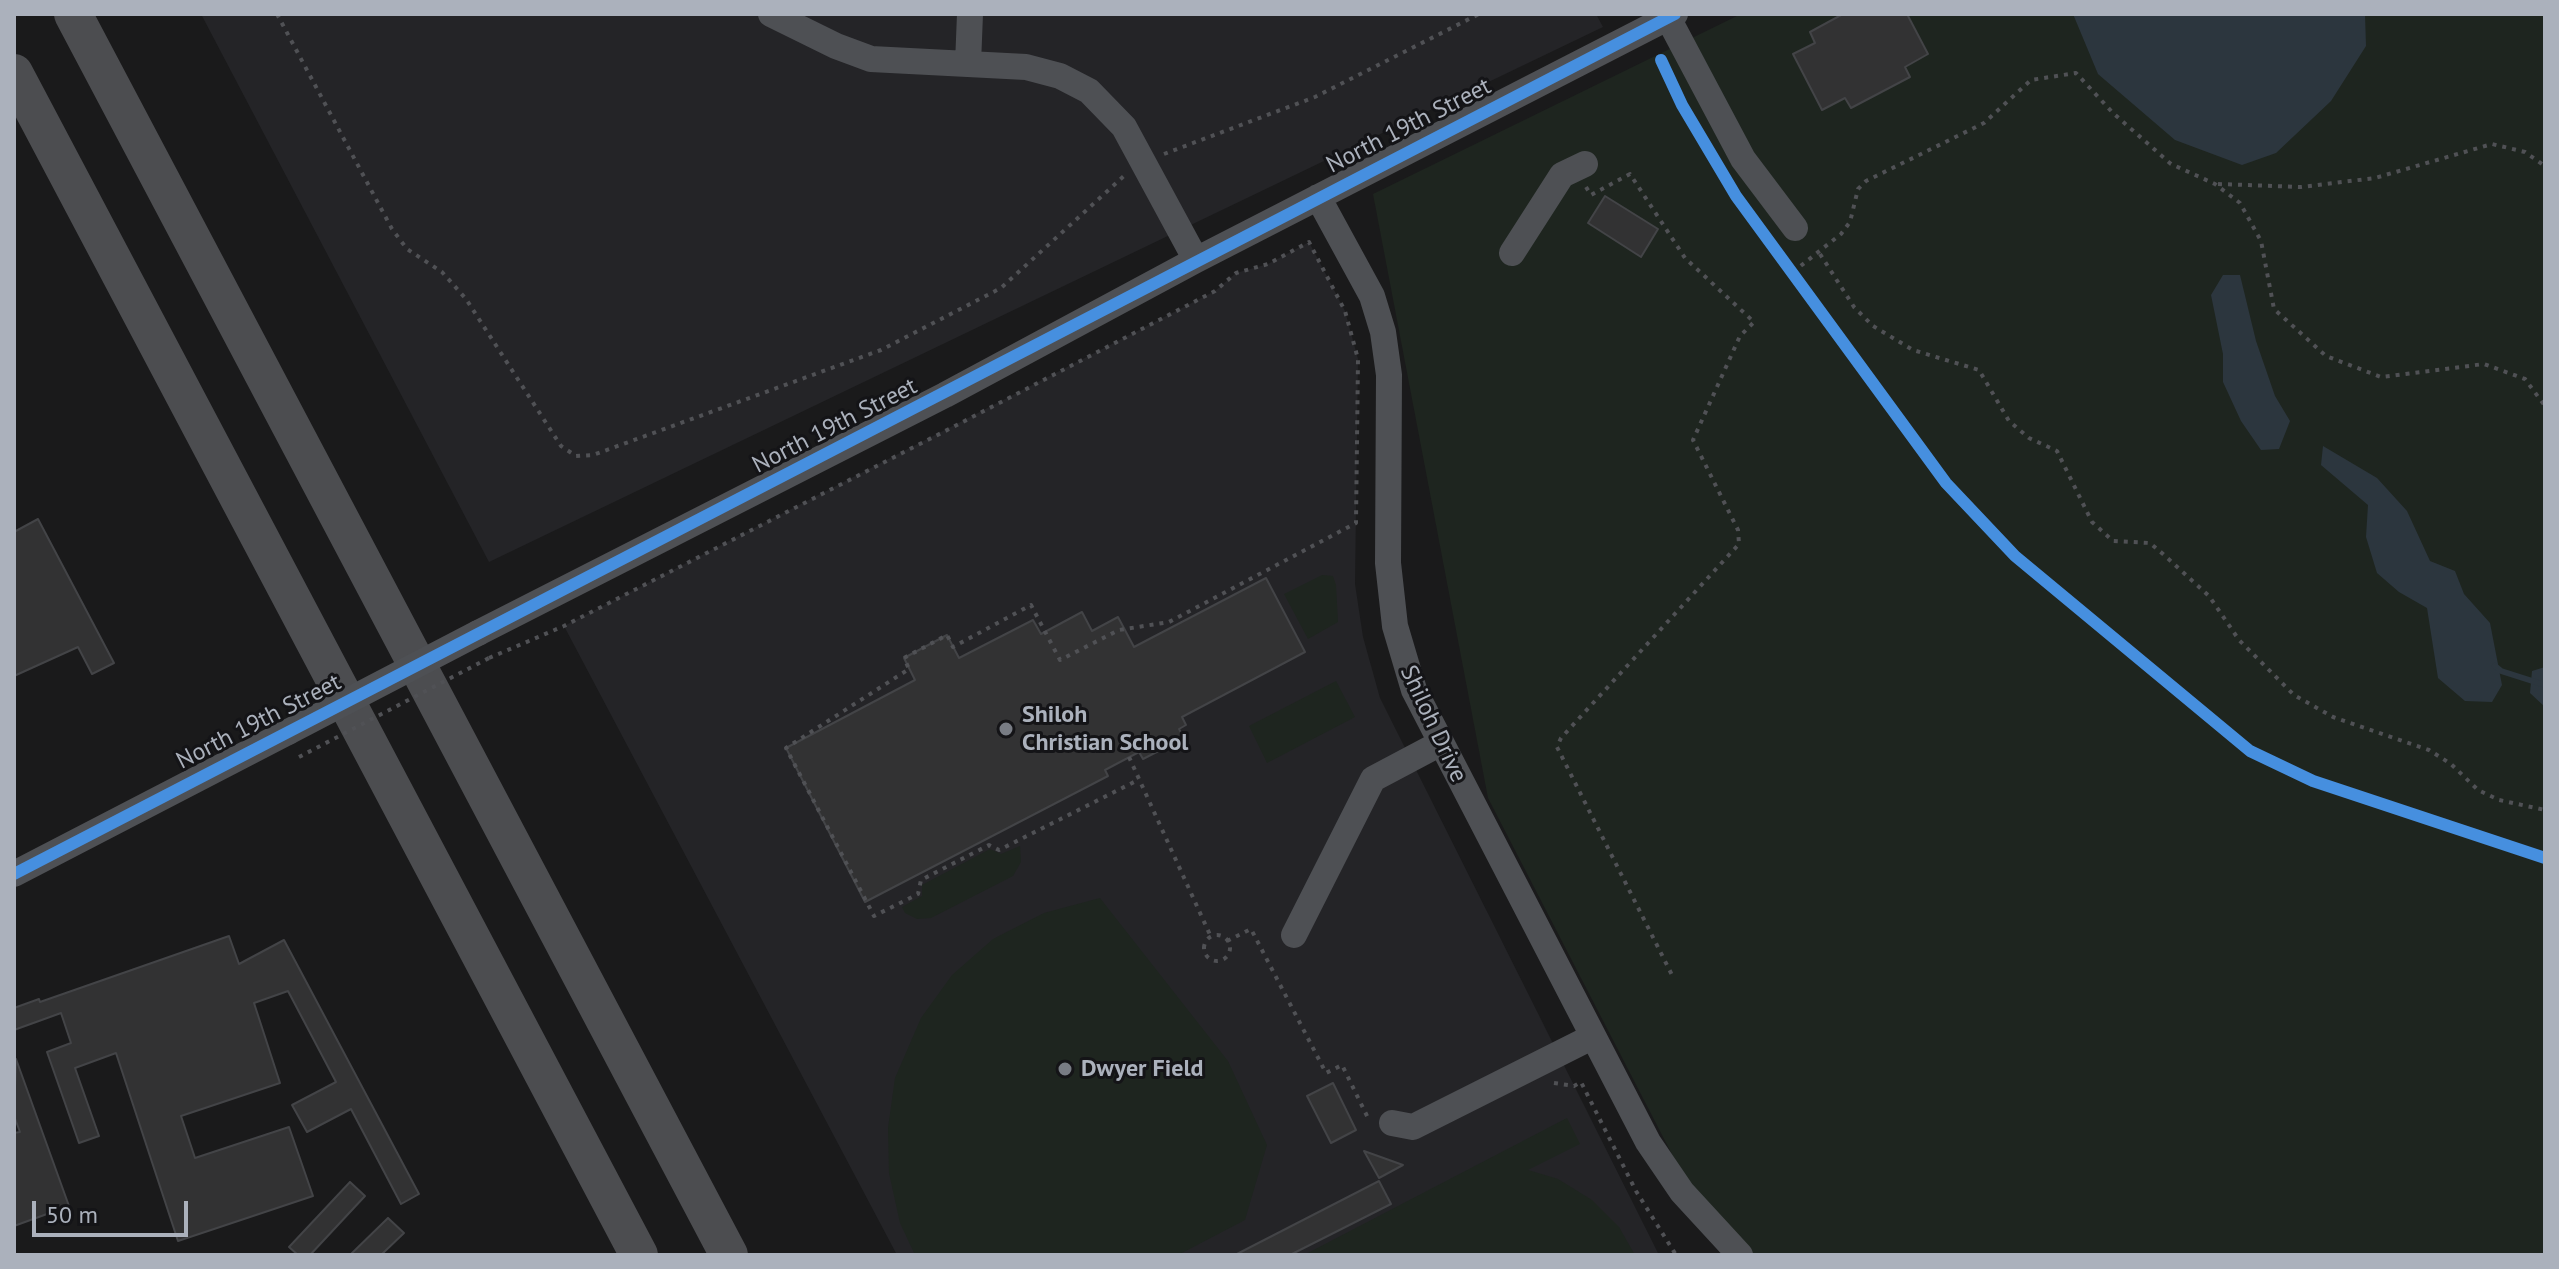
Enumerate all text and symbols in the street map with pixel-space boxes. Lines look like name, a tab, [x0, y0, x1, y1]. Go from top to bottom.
street label: North 19th Street	[1322, 72, 1496, 180]
street label: North 19th Street	[748, 372, 922, 480]
street label: Shiloh Drive	[1393, 661, 1473, 787]
street label: North 19th Street	[172, 668, 346, 776]
place label: Shiloh Christian School	[1022, 701, 1188, 757]
marker: Shiloh Christian School	[997, 720, 1015, 738]
place label: Dwyer Field	[1081, 1055, 1203, 1083]
marker: Dwyer Field	[1056, 1060, 1074, 1078]
scale bar	[36, 1185, 192, 1235]
text: 50 m	[46, 1199, 98, 1230]

